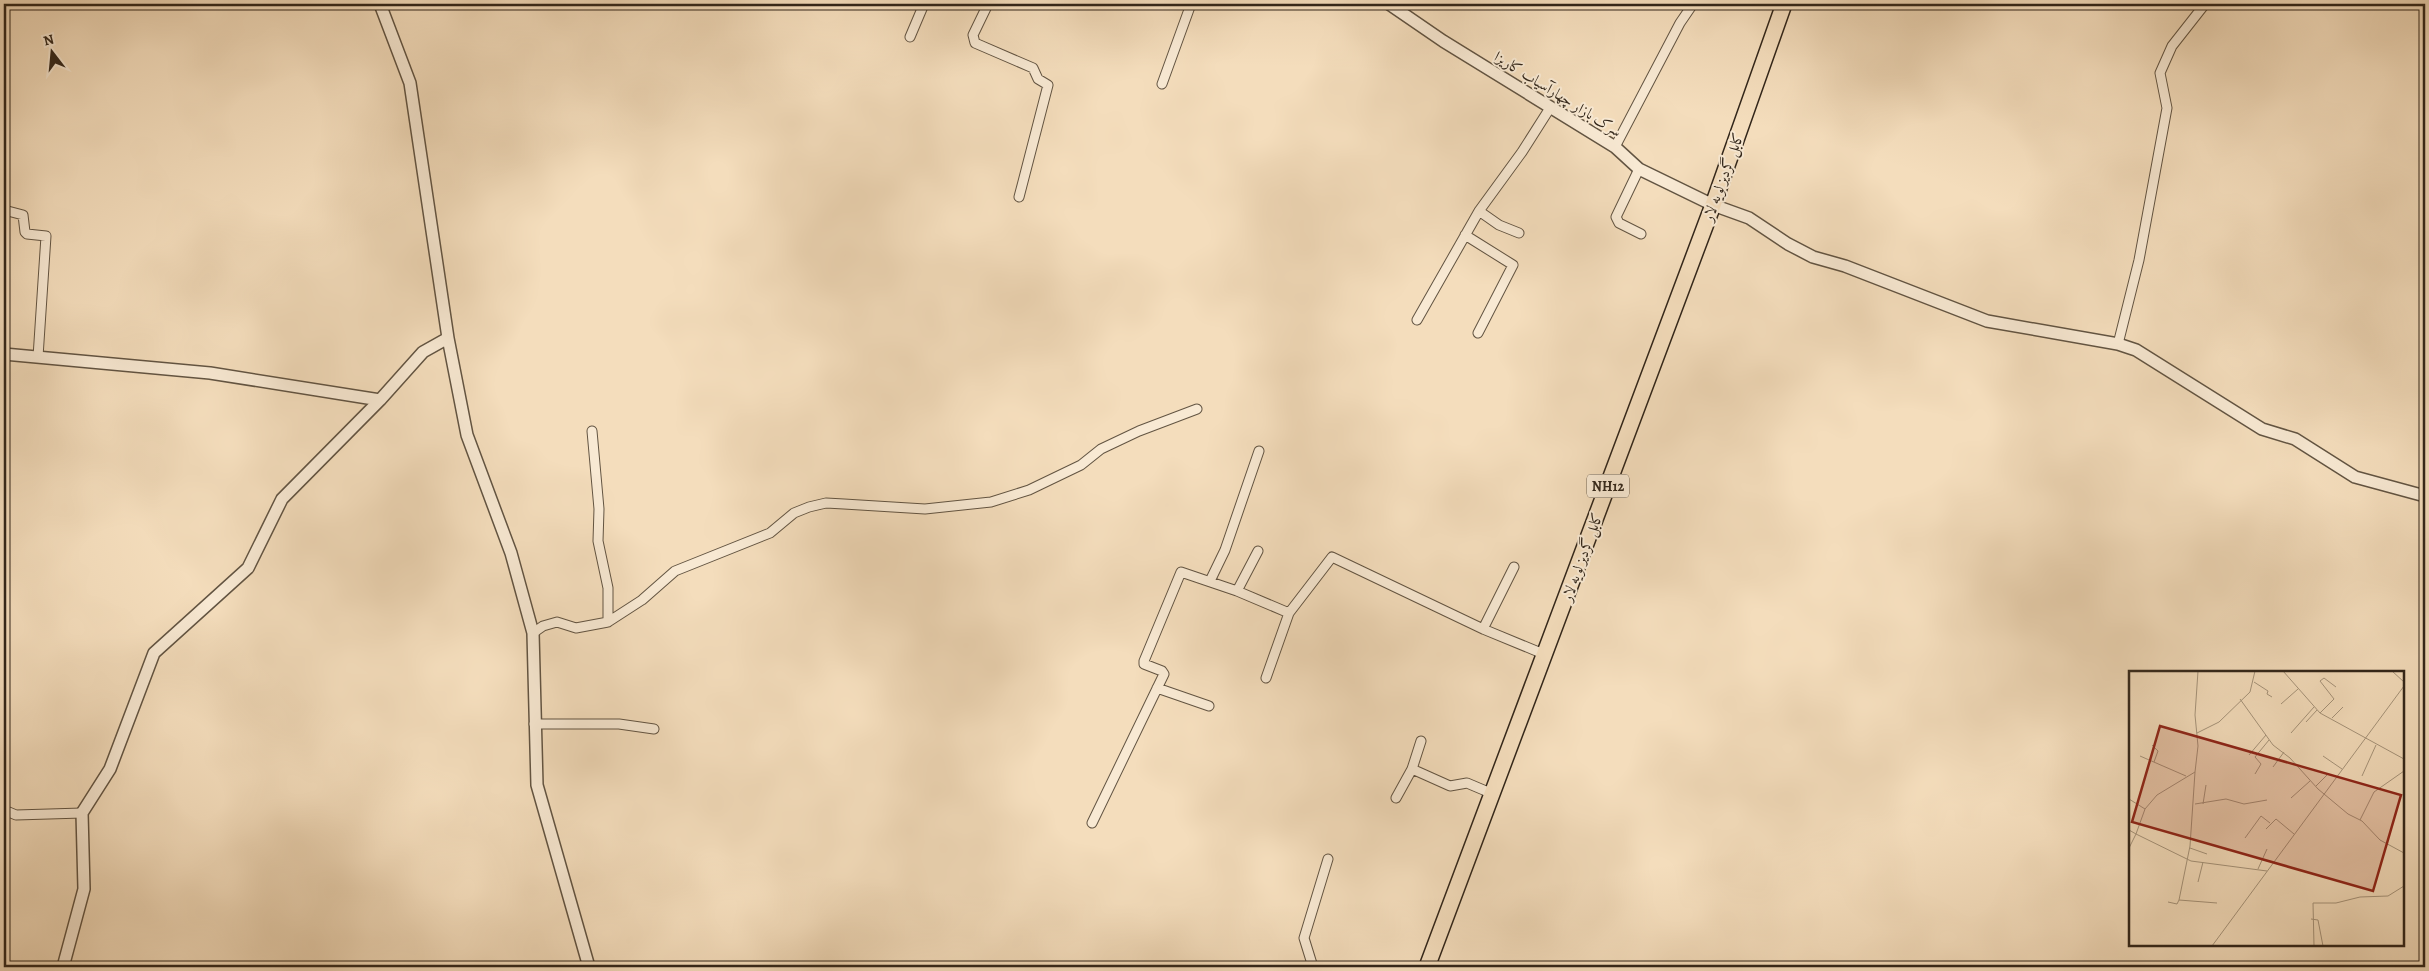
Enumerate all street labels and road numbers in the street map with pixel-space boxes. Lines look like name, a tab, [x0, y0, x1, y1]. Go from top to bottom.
street label: سرک بازار چهارآسیاب کاریزا	[1490, 47, 1626, 141]
street label: کابل گردیز لویه لار	[1697, 130, 1749, 226]
road number: NH12	[1587, 474, 1629, 498]
street label: کابل گردیز لویه لار	[1556, 510, 1608, 606]

